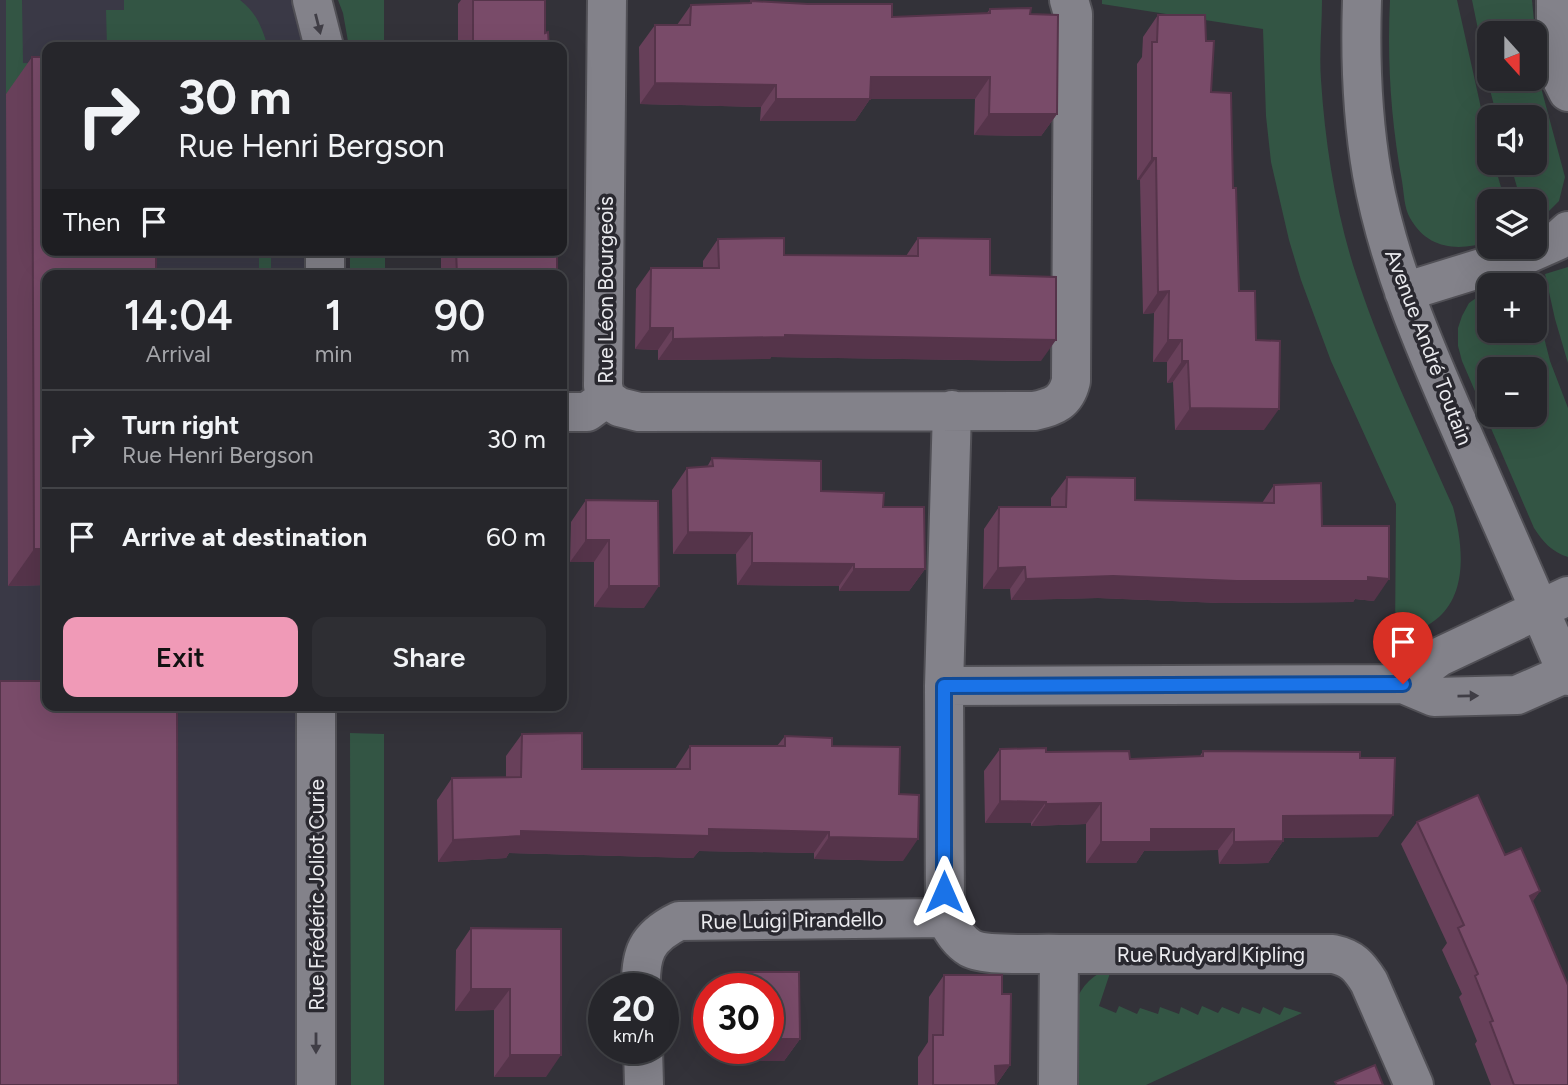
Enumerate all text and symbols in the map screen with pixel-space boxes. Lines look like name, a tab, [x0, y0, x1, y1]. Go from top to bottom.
one-way arrow	[313, 13, 324, 35]
north arrow	[1477, 21, 1547, 91]
map controls	[1477, 21, 1547, 427]
text: 30 m	[178, 67, 291, 126]
icon: right	[63, 70, 154, 161]
button: sound	[1477, 105, 1547, 175]
text: Rue Henri Bergson	[178, 127, 445, 165]
button: layers	[1477, 189, 1547, 259]
street label: Rue Léon Bourgeois	[593, 196, 618, 384]
icon: arrive	[135, 203, 173, 241]
text: Then	[63, 206, 121, 238]
street label: Avenue André Toutain	[1380, 246, 1478, 448]
button: +	[1477, 273, 1547, 343]
text: 14:04	[124, 290, 233, 341]
text: 1	[325, 290, 342, 341]
text: 90	[434, 290, 485, 341]
text: Arrival	[146, 340, 211, 368]
text: min	[315, 340, 352, 368]
text: m	[450, 340, 470, 368]
button: −	[1477, 357, 1547, 427]
text: Turn right	[122, 409, 239, 441]
icon: right	[63, 420, 101, 458]
text: 30 m	[487, 423, 546, 455]
text: Rue Henri Bergson	[122, 441, 314, 469]
icon: arrive	[63, 518, 101, 556]
text: Arrive at destination	[122, 521, 367, 553]
text: 60 m	[486, 521, 546, 553]
pin	[1373, 612, 1433, 684]
button: Exit	[63, 617, 298, 697]
button: Share	[312, 617, 546, 697]
icon: arrive	[1384, 623, 1422, 661]
one-way arrow	[1458, 691, 1480, 702]
street label: Rue Frédéric Joliot Curie	[304, 779, 329, 1011]
position arrow	[907, 855, 981, 929]
street label: Rue Luigi Pirandello	[700, 906, 884, 934]
street label: Rue Rudyard Kipling	[1117, 942, 1305, 967]
speed limit sign: 30	[693, 973, 784, 1064]
text: 20	[612, 988, 655, 1030]
text: km/h	[613, 1025, 654, 1047]
one-way arrow	[310, 1032, 322, 1054]

